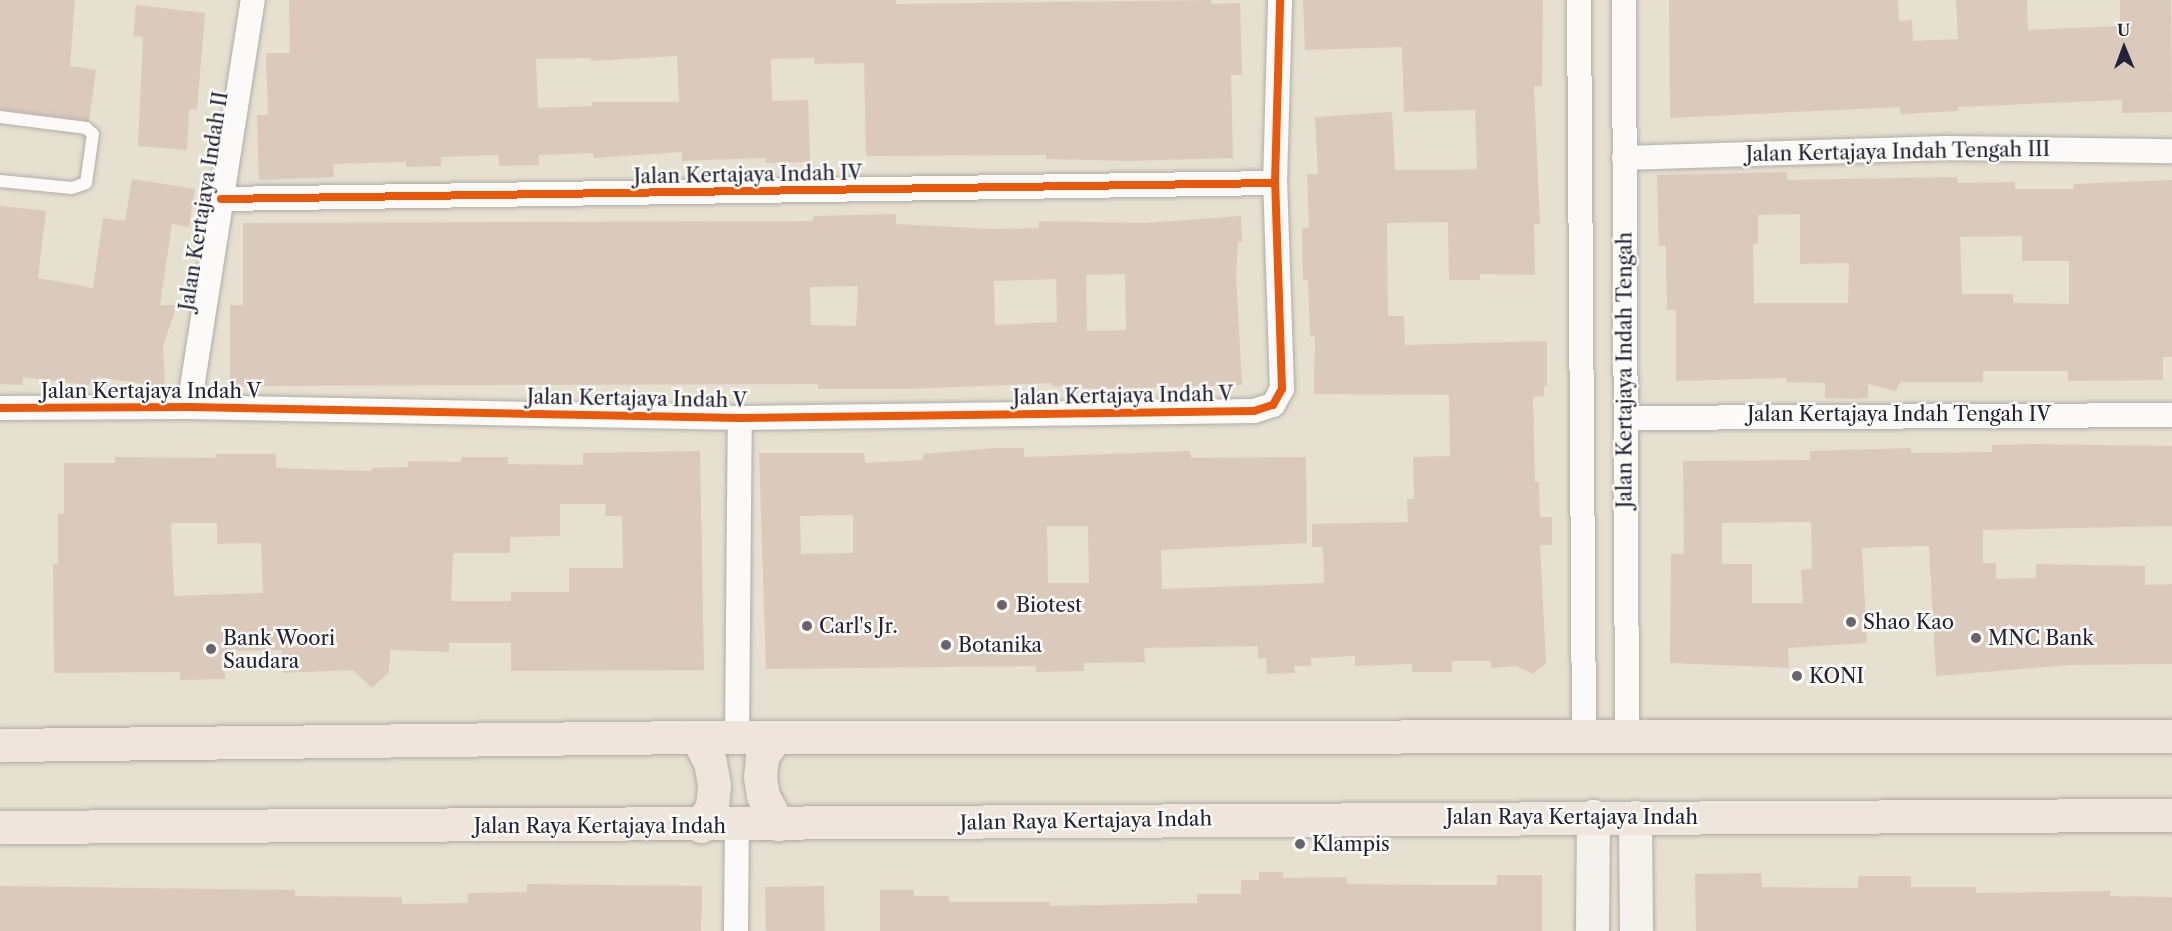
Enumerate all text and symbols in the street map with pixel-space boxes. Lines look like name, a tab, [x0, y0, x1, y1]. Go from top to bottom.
north arrow	[2094, 18, 2154, 78]
text: U	[2117, 20, 2130, 40]
street label: Jalan Kertajaya Indah II	[175, 90, 233, 312]
street label: Jalan Kertajaya Indah Tengah III	[1745, 137, 2051, 167]
street label: Jalan Kertajaya Indah IV	[633, 161, 863, 189]
street label: Jalan Kertajaya Indah Tengah	[1613, 231, 1637, 509]
street label: Jalan Kertajaya Indah V	[40, 379, 262, 403]
street label: Jalan Kertajaya Indah V	[1012, 382, 1234, 410]
street label: Jalan Kertajaya Indah V	[526, 385, 748, 413]
street label: Jalan Kertajaya Indah Tengah IV	[1747, 402, 2051, 426]
place label: Biotest	[1016, 593, 1082, 617]
marker: Biotest	[993, 596, 1011, 614]
place label: Shao Kao	[1863, 610, 1954, 634]
place label: Carl's Jr.	[819, 614, 898, 638]
marker: Shao Kao	[1844, 615, 1858, 629]
marker: Carl's Jr.	[800, 619, 814, 633]
place label: Bank Woori Saudara	[223, 626, 336, 673]
place label: MNC Bank	[1988, 626, 2094, 650]
marker: MNC Bank	[1969, 631, 1983, 645]
place label: Botanika	[958, 633, 1042, 657]
marker: Botanika	[939, 638, 953, 652]
marker: Bank Woori Saudara	[204, 642, 218, 656]
place label: KONI	[1809, 664, 1864, 688]
marker: KONI	[1790, 669, 1804, 683]
street label: Jalan Raya Kertajaya Indah	[1446, 805, 1698, 829]
street label: Jalan Raya Kertajaya Indah	[959, 807, 1213, 835]
street label: Jalan Raya Kertajaya Indah	[474, 814, 726, 838]
place label: Klampis	[1312, 832, 1390, 856]
marker: Klampis	[1293, 837, 1307, 851]

